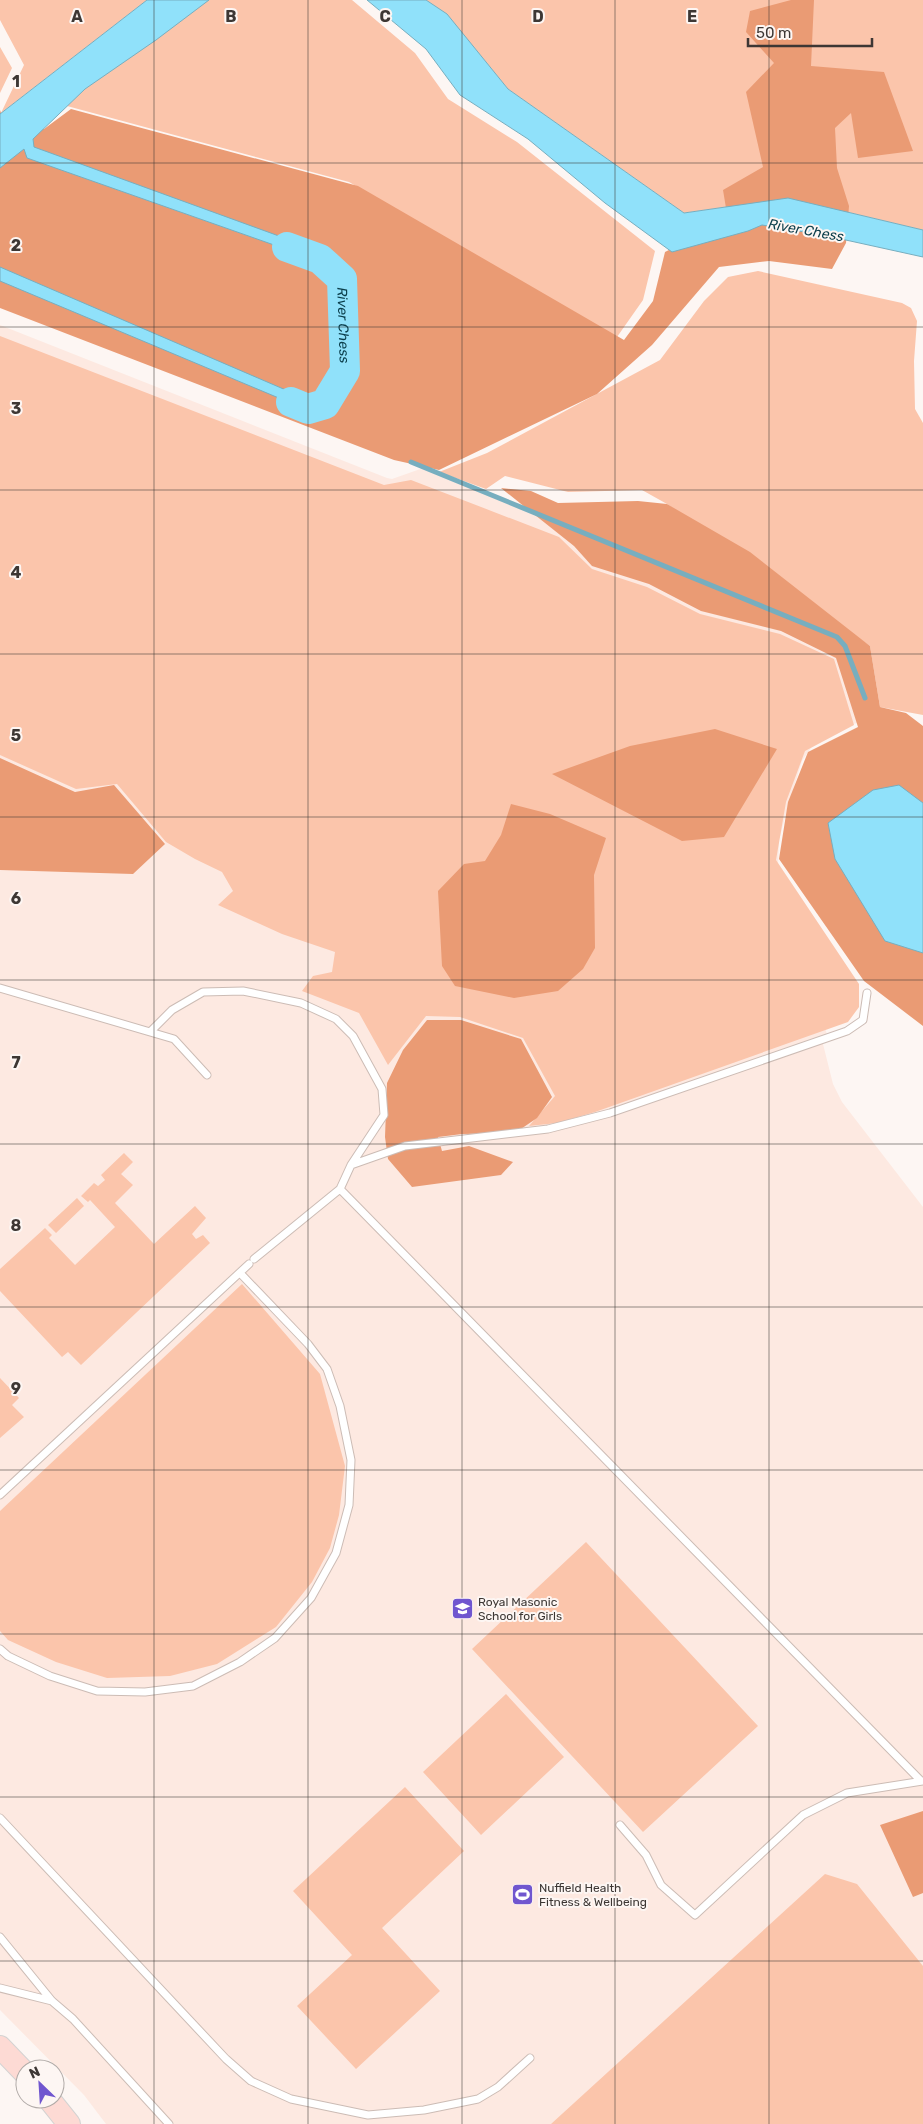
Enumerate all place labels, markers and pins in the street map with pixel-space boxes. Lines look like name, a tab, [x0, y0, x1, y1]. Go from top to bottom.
place label: Royal Masonic School for Girls	[478, 1595, 562, 1623]
school or university icon: Royal Masonic School for Girls	[450, 1597, 474, 1621]
place label: Nuffield Health Fitness & Wellbeing	[539, 1881, 647, 1909]
sports icon: Nuffield Health Fitness & Wellbeing	[511, 1883, 535, 1907]

